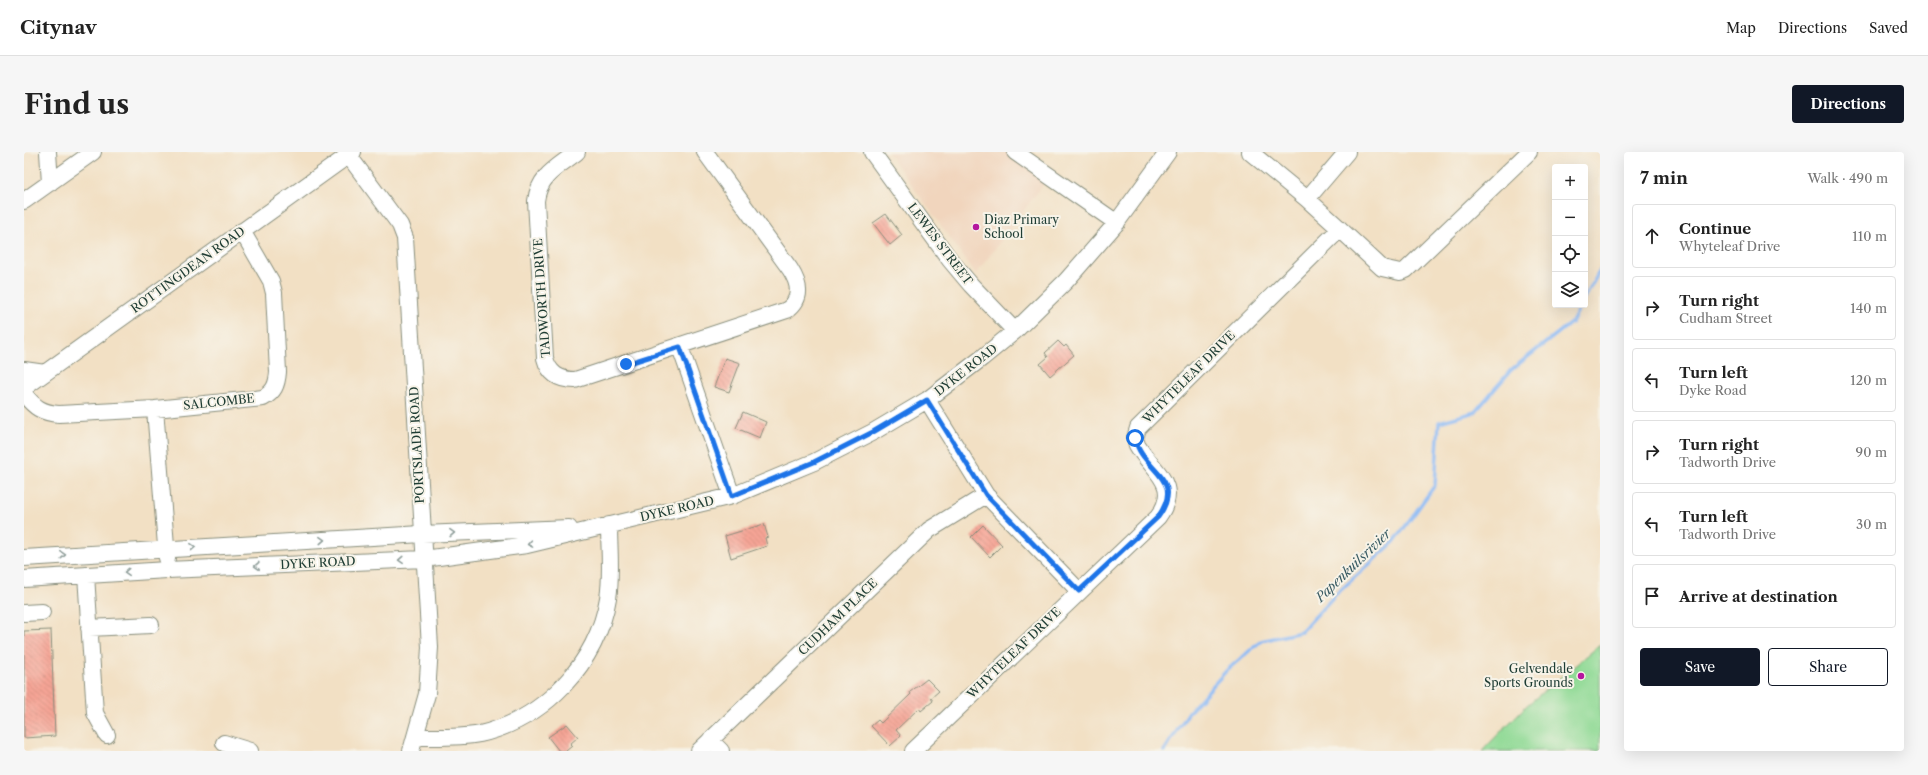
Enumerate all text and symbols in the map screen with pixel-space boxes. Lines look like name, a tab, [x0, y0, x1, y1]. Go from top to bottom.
text: Citynav	[20, 16, 97, 39]
text: Map	[1726, 19, 1756, 37]
text: Directions	[1778, 19, 1847, 37]
text: Saved	[1869, 19, 1908, 37]
button: Directions	[1792, 85, 1904, 123]
text: Find us	[24, 87, 129, 121]
map controls	[1552, 164, 1588, 308]
button: +	[1552, 164, 1588, 200]
text: 7 min	[1640, 168, 1688, 188]
text: Walk · 490 m	[1807, 170, 1888, 186]
street label: LEWES STREET	[905, 200, 976, 288]
button: −	[1552, 200, 1588, 236]
place label: Diaz Primary School	[984, 212, 1059, 241]
text: Continue	[1679, 219, 1751, 238]
marker: Diaz Primary School	[971, 222, 981, 232]
street label: ROTTINGDEAN ROAD	[128, 223, 248, 316]
icon: ahead	[1641, 225, 1663, 247]
text: 110 m	[1852, 228, 1887, 244]
button: locate	[1552, 236, 1588, 272]
street label: TADWORTH DRIVE	[530, 238, 553, 358]
text: Whyteleaf Drive	[1679, 238, 1780, 254]
button: layers	[1552, 272, 1588, 308]
text: Turn right	[1679, 291, 1759, 310]
icon: right	[1641, 297, 1663, 319]
text: 140 m	[1850, 300, 1887, 316]
text: Cudham Street	[1679, 310, 1772, 326]
street label: WHYTELEAF DRIVE	[1139, 327, 1238, 427]
street label: DYKE ROAD	[931, 340, 1000, 399]
route end	[617, 355, 635, 373]
text: Turn left	[1679, 363, 1748, 382]
icon: left	[1641, 369, 1663, 391]
text: 120 m	[1850, 372, 1887, 388]
text: Dyke Road	[1679, 382, 1747, 398]
street label: PORTSLADE ROAD	[406, 386, 427, 504]
street label: SALCOMBE	[183, 390, 255, 413]
route start	[1126, 429, 1144, 447]
text: Turn right	[1679, 435, 1759, 454]
icon: right	[1641, 441, 1663, 463]
text: 90 m	[1856, 444, 1887, 460]
text: Tadworth Drive	[1679, 454, 1776, 470]
street label: DYKE ROAD	[638, 493, 716, 524]
text: Turn left	[1679, 507, 1748, 526]
icon: left	[1641, 513, 1663, 535]
text: 30 m	[1856, 516, 1887, 532]
water label: Papenkuilsrivier	[1311, 524, 1395, 606]
text: Tadworth Drive	[1679, 526, 1776, 542]
one-way arrow	[449, 528, 455, 537]
one-way arrow	[319, 535, 325, 544]
one-way arrow	[527, 539, 533, 548]
one-way arrow	[190, 543, 196, 552]
one-way arrow	[60, 551, 66, 560]
street label: DYKE ROAD	[280, 553, 356, 572]
one-way arrow	[398, 555, 404, 564]
one-way arrow	[254, 562, 260, 570]
one-way arrow	[124, 568, 130, 577]
street label: CUDHAM PLACE	[795, 575, 880, 658]
icon: arrive	[1641, 585, 1663, 607]
text: Arrive at destination	[1679, 587, 1838, 606]
street label: WHYTELEAF DRIVE	[963, 604, 1064, 702]
button: Save	[1640, 648, 1760, 686]
button: Share	[1768, 648, 1888, 686]
place label: Gelvendale Sports Grounds	[1484, 661, 1573, 690]
marker: Gelvendale Sports Grounds	[1576, 671, 1586, 681]

